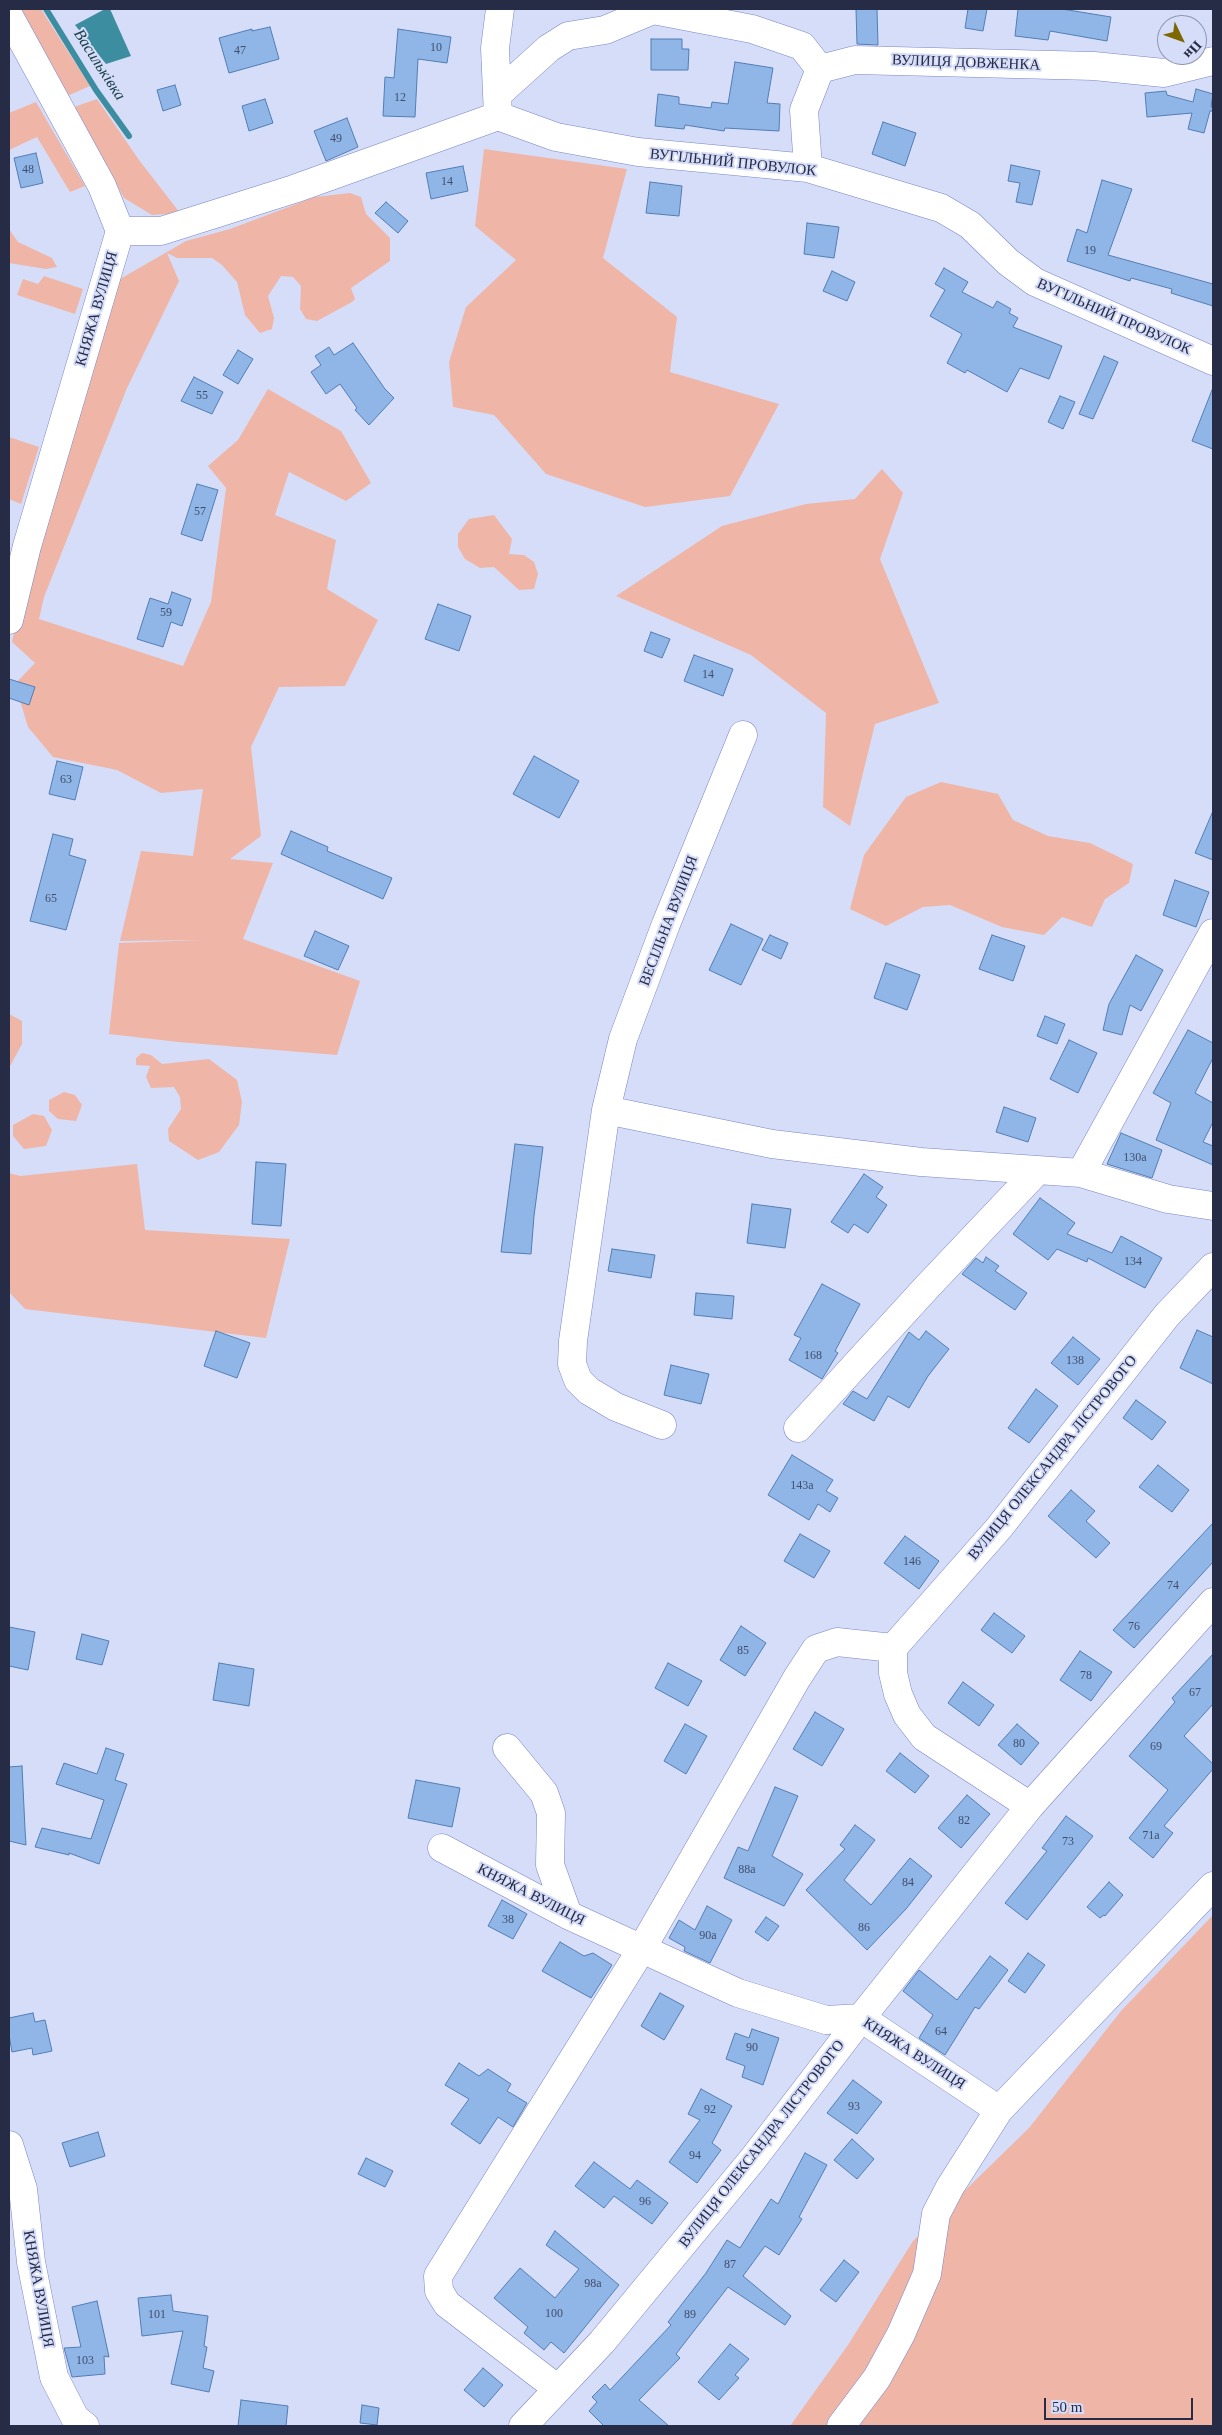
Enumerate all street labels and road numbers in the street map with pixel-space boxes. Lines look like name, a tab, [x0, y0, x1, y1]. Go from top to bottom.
street label: ВУЛИЦЯ ДОВЖЕНКА	[892, 51, 1040, 75]
street label: ВУГІЛЬНИЙ ПРОВУЛОК	[649, 145, 817, 181]
street label: КНЯЖА ВУЛИЦЯ	[72, 250, 122, 368]
street label: ВУГІЛЬНИЙ ПРОВУЛОК	[1034, 275, 1194, 359]
street label: ВЕСІЛЬНА ВУЛИЦЯ	[636, 853, 702, 989]
street label: ВУЛИЦЯ ОЛЕКСАНДРА ЛІСТРОВОГО	[965, 1352, 1141, 1564]
street label: КНЯЖА ВУЛИЦЯ	[474, 1860, 588, 1930]
street label: КНЯЖА ВУЛИЦЯ	[859, 2014, 969, 2094]
street label: ВУЛИЦЯ ОЛЕКСАНДРА ЛІСТРОВОГО	[675, 2037, 849, 2251]
street label: КНЯЖА ВУЛИЦЯ	[19, 2229, 57, 2349]

